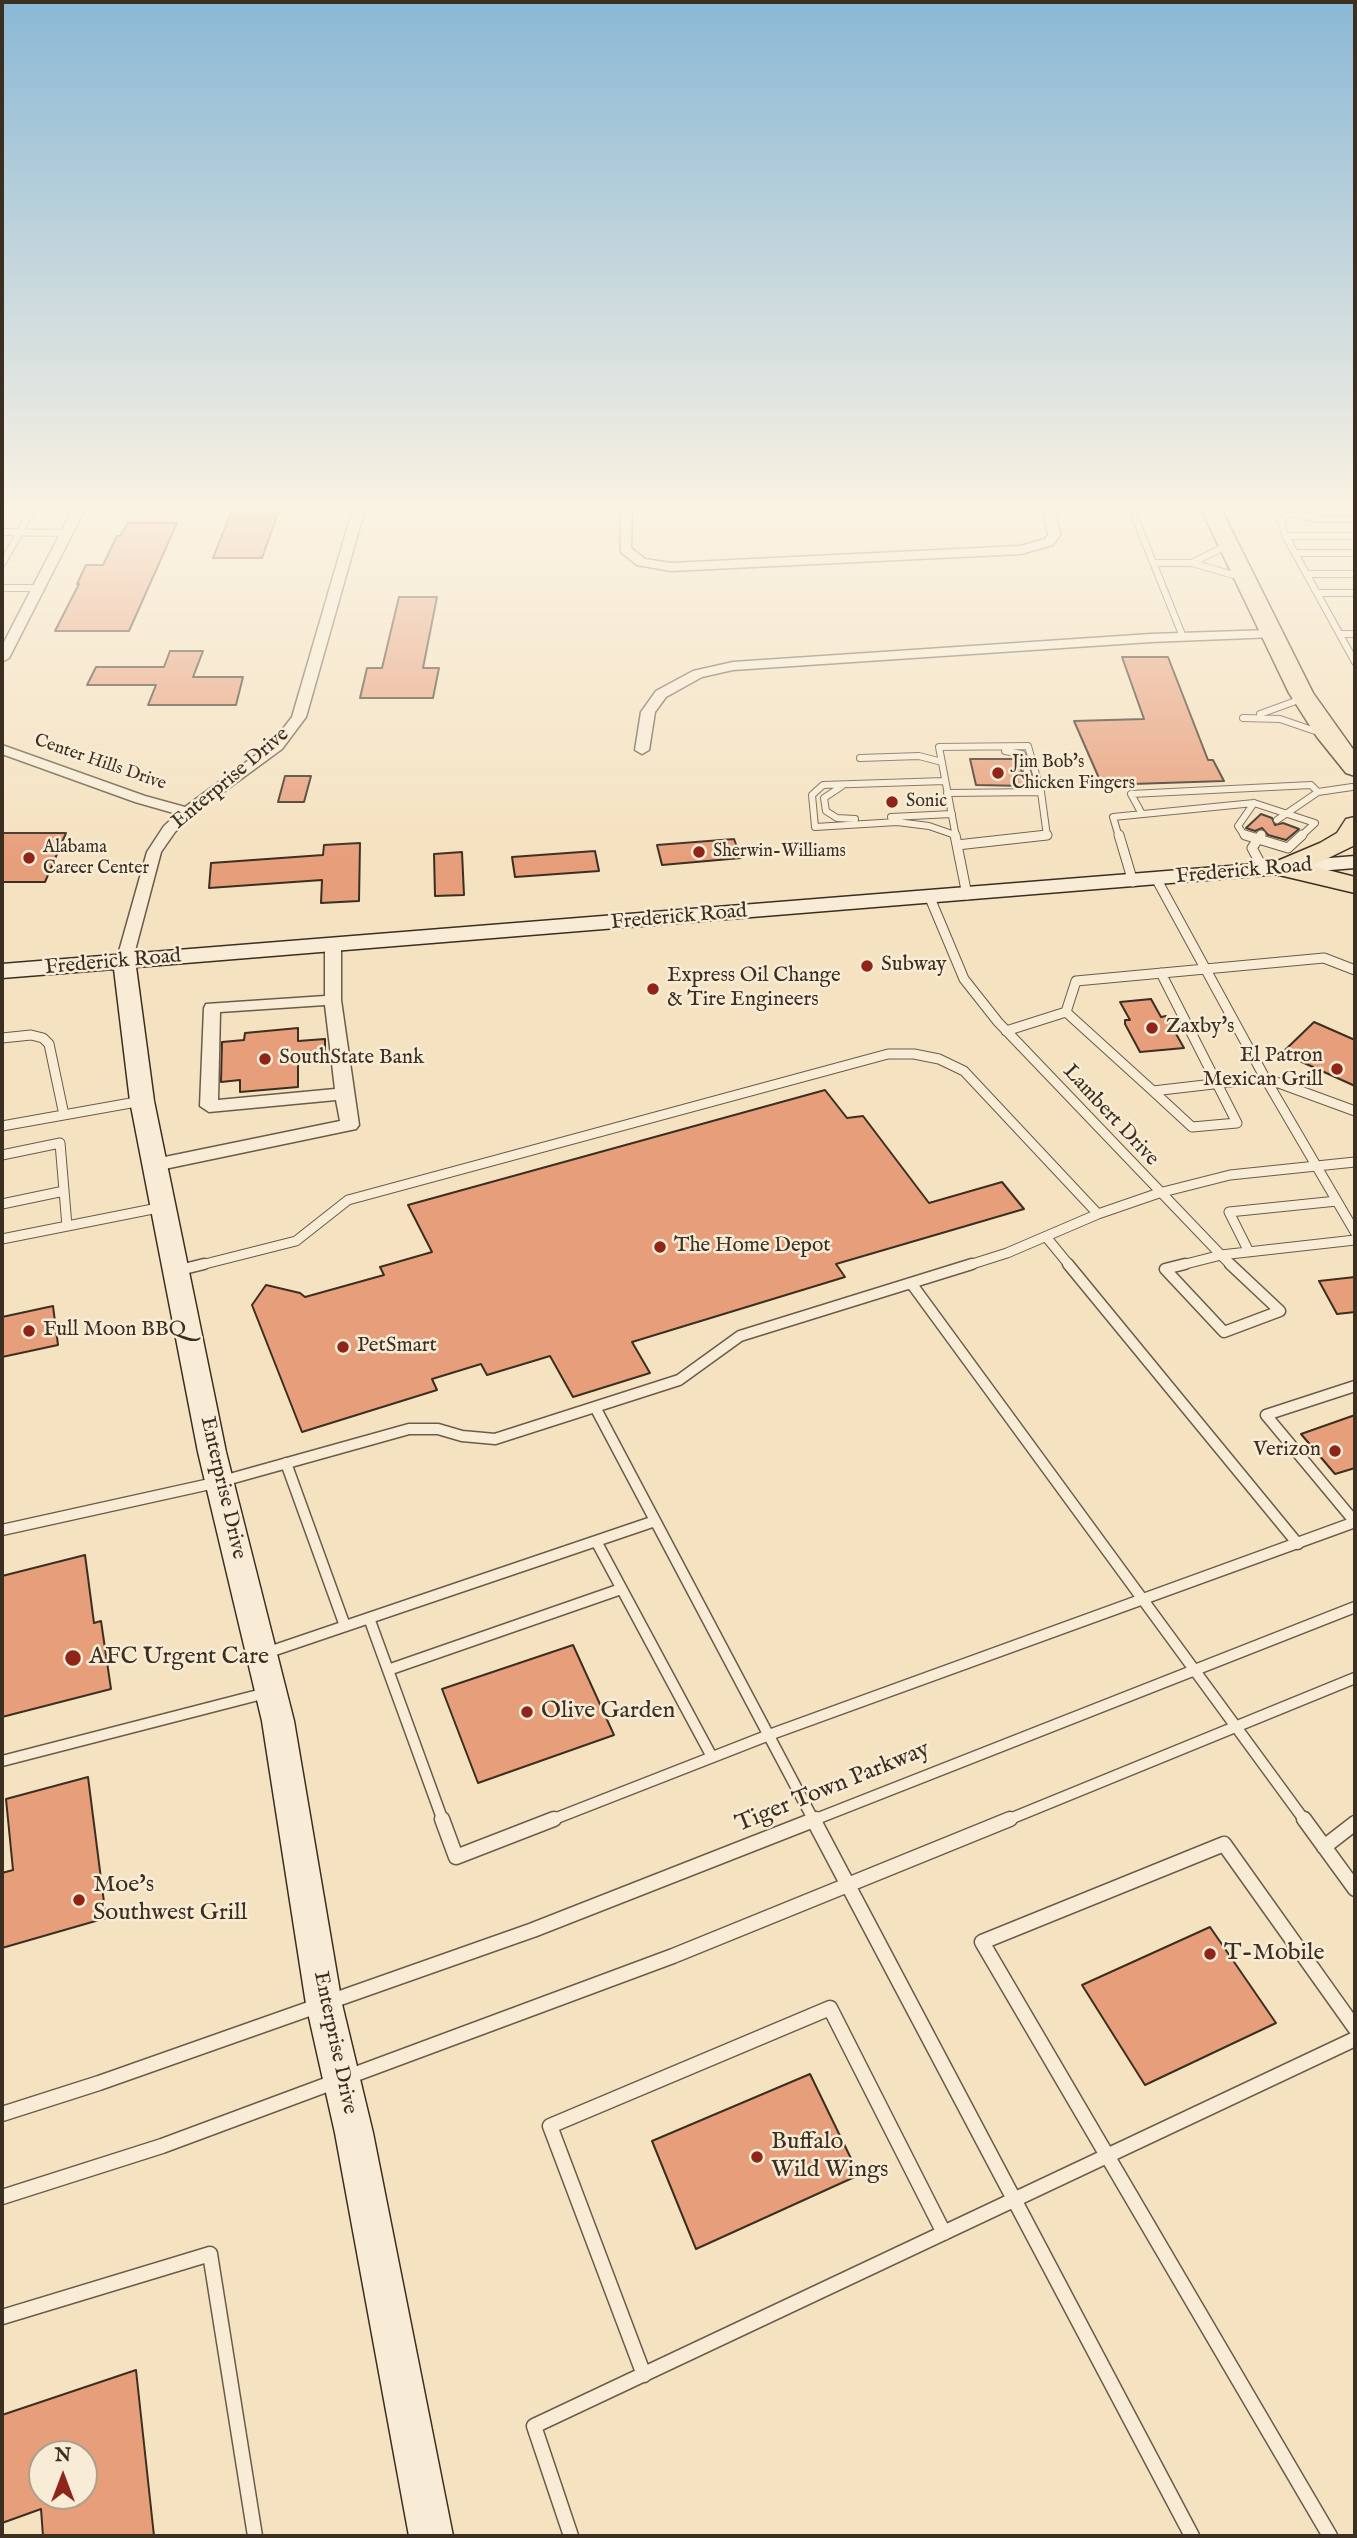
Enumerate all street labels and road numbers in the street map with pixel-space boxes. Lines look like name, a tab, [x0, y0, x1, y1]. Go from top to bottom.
street label: Enterprise Drive	[167, 723, 295, 835]
street label: Center Hills Drive	[31, 730, 169, 796]
street label: Frederick Road	[1175, 853, 1313, 891]
street label: Frederick Road	[610, 899, 748, 937]
street label: Frederick Road	[44, 944, 182, 982]
street label: Lambert Drive	[1057, 1060, 1163, 1172]
street label: Enterprise Drive	[193, 1414, 251, 1562]
street label: Tiger Town Parkway	[732, 1736, 934, 1840]
street label: Enterprise Drive	[307, 1969, 361, 2117]

